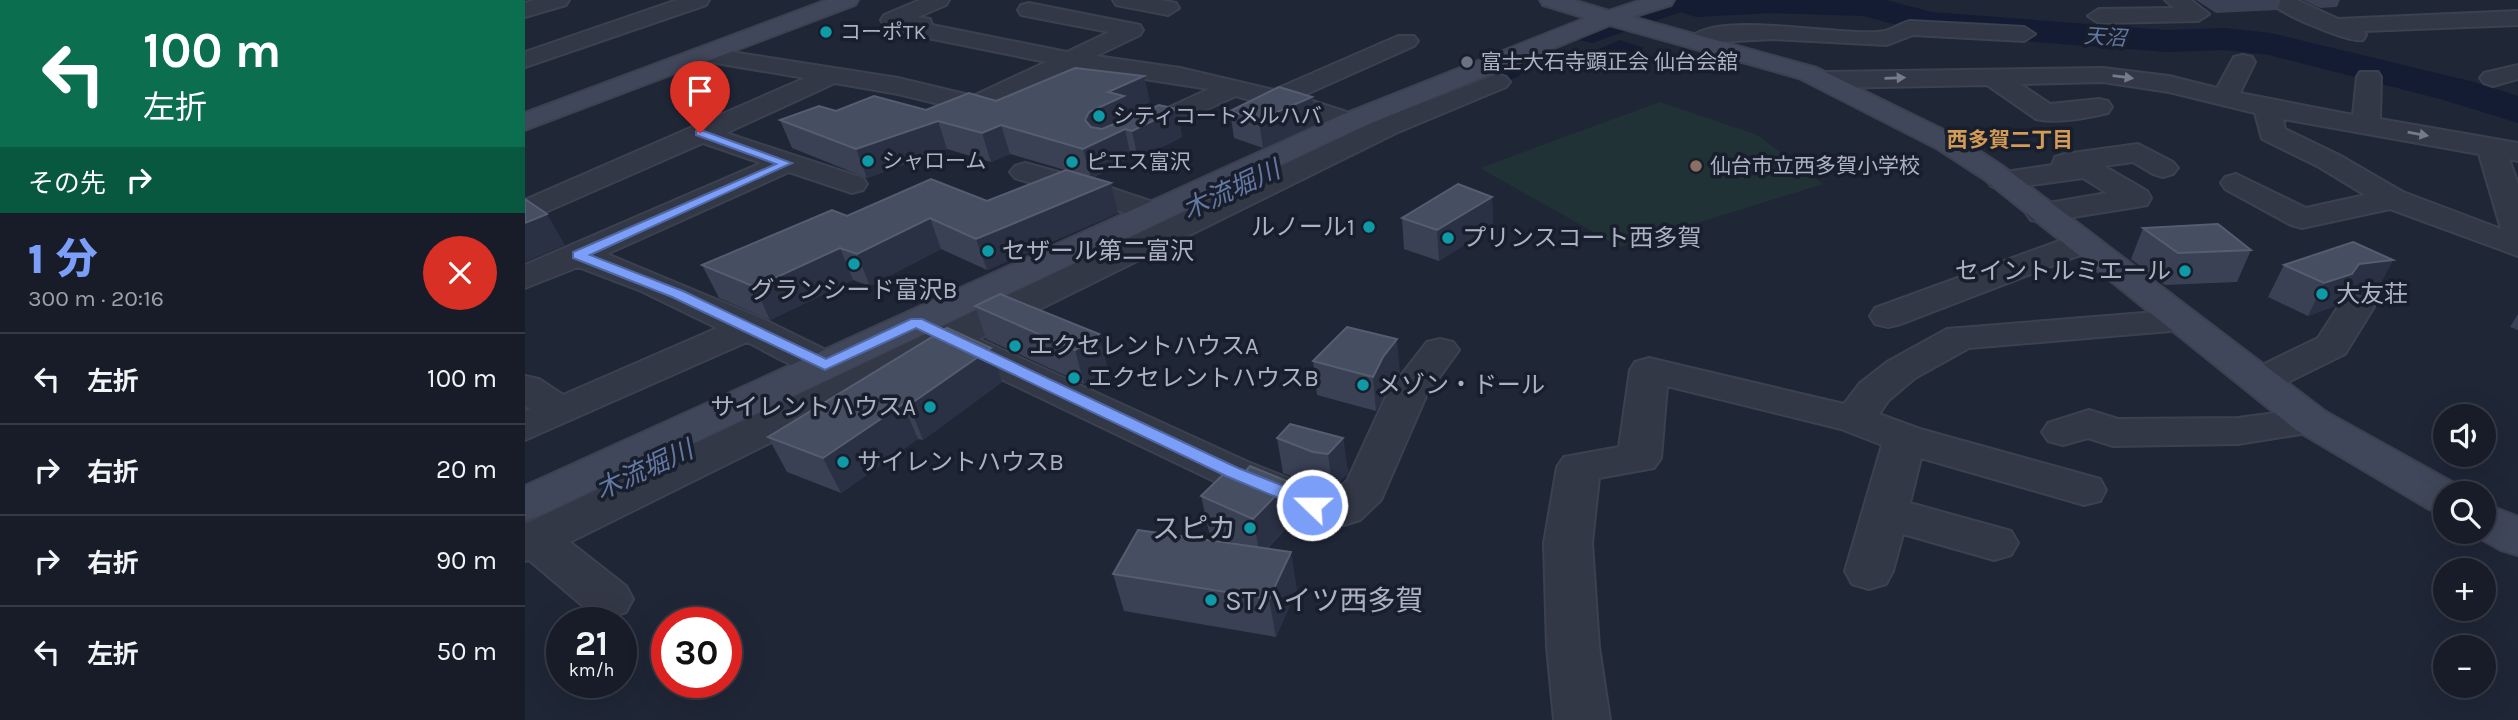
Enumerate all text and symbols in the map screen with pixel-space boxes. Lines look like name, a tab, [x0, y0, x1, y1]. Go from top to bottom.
place label: コーポTK	[840, 20, 927, 44]
text: 100 m	[143, 22, 281, 79]
marker: コーポTK	[818, 24, 834, 40]
water label: 天沼	[2083, 24, 2130, 51]
icon: left	[28, 28, 119, 119]
place label: 富士大石寺顕正会 仙台会舘	[1481, 50, 1738, 74]
marker: 富士大石寺顕正会 仙台会舘	[1459, 54, 1475, 70]
pin	[670, 61, 730, 133]
one-way arrow	[2112, 71, 2134, 82]
icon: arrive	[681, 72, 719, 110]
one-way arrow	[1885, 73, 1907, 84]
text: 左折	[143, 89, 207, 126]
place label: シティコートメルハバ	[1113, 104, 1322, 128]
marker: シティコートメルハバ	[1091, 108, 1107, 124]
district label: 西多賀二丁目	[1947, 128, 2073, 152]
one-way arrow	[2407, 129, 2429, 140]
place label: シャローム	[882, 149, 986, 173]
place label: ピエス富沢	[1086, 150, 1191, 174]
marker: シャローム	[860, 153, 876, 169]
water label: 木流堀川	[1177, 153, 1287, 226]
marker: ピエス富沢	[1064, 154, 1080, 170]
place label: 仙台市立西多賀小学校	[1710, 154, 1920, 178]
marker: 仙台市立西多賀小学校	[1688, 158, 1704, 174]
icon: right	[120, 161, 158, 199]
text: その先	[28, 168, 106, 199]
place label: ルノール1	[1251, 213, 1355, 241]
marker: ルノール1	[1361, 219, 1377, 235]
place label: プリンスコート西多賀	[1462, 224, 1702, 252]
marker: プリンスコート西多賀	[1440, 230, 1456, 246]
text: 1 分	[28, 234, 97, 284]
button: close	[423, 236, 497, 310]
place label: セザール第二富沢	[1002, 237, 1194, 265]
marker: セザール第二富沢	[980, 243, 996, 259]
marker: グランシード富沢B	[846, 256, 862, 272]
place label: セイントルミエール	[1955, 257, 2171, 285]
marker: セイントルミエール	[2177, 263, 2193, 279]
place label: グランシード富沢B	[751, 276, 957, 304]
place label: 大友荘	[2336, 280, 2408, 308]
text: 300 m · 20:16	[28, 285, 164, 312]
marker: 大友荘	[2314, 286, 2330, 302]
place label: エクセレントハウスA	[1029, 332, 1259, 360]
marker: エクセレントハウスA	[1007, 338, 1023, 354]
icon: left	[28, 360, 66, 398]
text: 100 m	[427, 363, 497, 394]
place label: エクセレントハウスB	[1088, 364, 1319, 392]
text: 左折	[87, 366, 139, 397]
marker: エクセレントハウスB	[1066, 370, 1082, 386]
place label: メゾン・ドール	[1377, 371, 1545, 399]
marker: メゾン・ドール	[1355, 377, 1371, 393]
place label: サイレントハウスA	[710, 393, 916, 421]
marker: サイレントハウスA	[922, 399, 938, 415]
map controls	[2433, 404, 2496, 698]
button: sound	[2433, 404, 2496, 467]
water label: 木流堀川	[590, 433, 700, 506]
place label: サイレントハウスB	[857, 448, 1064, 476]
icon: right	[28, 451, 66, 489]
text: 20 m	[436, 454, 497, 485]
marker: サイレントハウスB	[835, 454, 851, 470]
text: 右折	[87, 457, 139, 488]
position arrow	[1275, 468, 1349, 542]
button: search	[2433, 481, 2496, 544]
place label: スピカ	[1152, 512, 1236, 545]
marker: スピカ	[1242, 520, 1258, 536]
icon: right	[28, 542, 66, 580]
text: 90 m	[436, 545, 497, 576]
text: 右折	[87, 548, 139, 579]
button: +	[2433, 558, 2496, 621]
place label: STハイツ西多賀	[1225, 584, 1423, 617]
marker: STハイツ西多賀	[1203, 592, 1219, 608]
speed limit sign: 30	[651, 607, 742, 698]
text: 21	[575, 623, 608, 664]
icon: left	[28, 633, 66, 671]
button: −	[2433, 635, 2496, 698]
text: 50 m	[436, 636, 497, 667]
text: 左折	[87, 639, 139, 670]
text: km/h	[569, 659, 614, 681]

